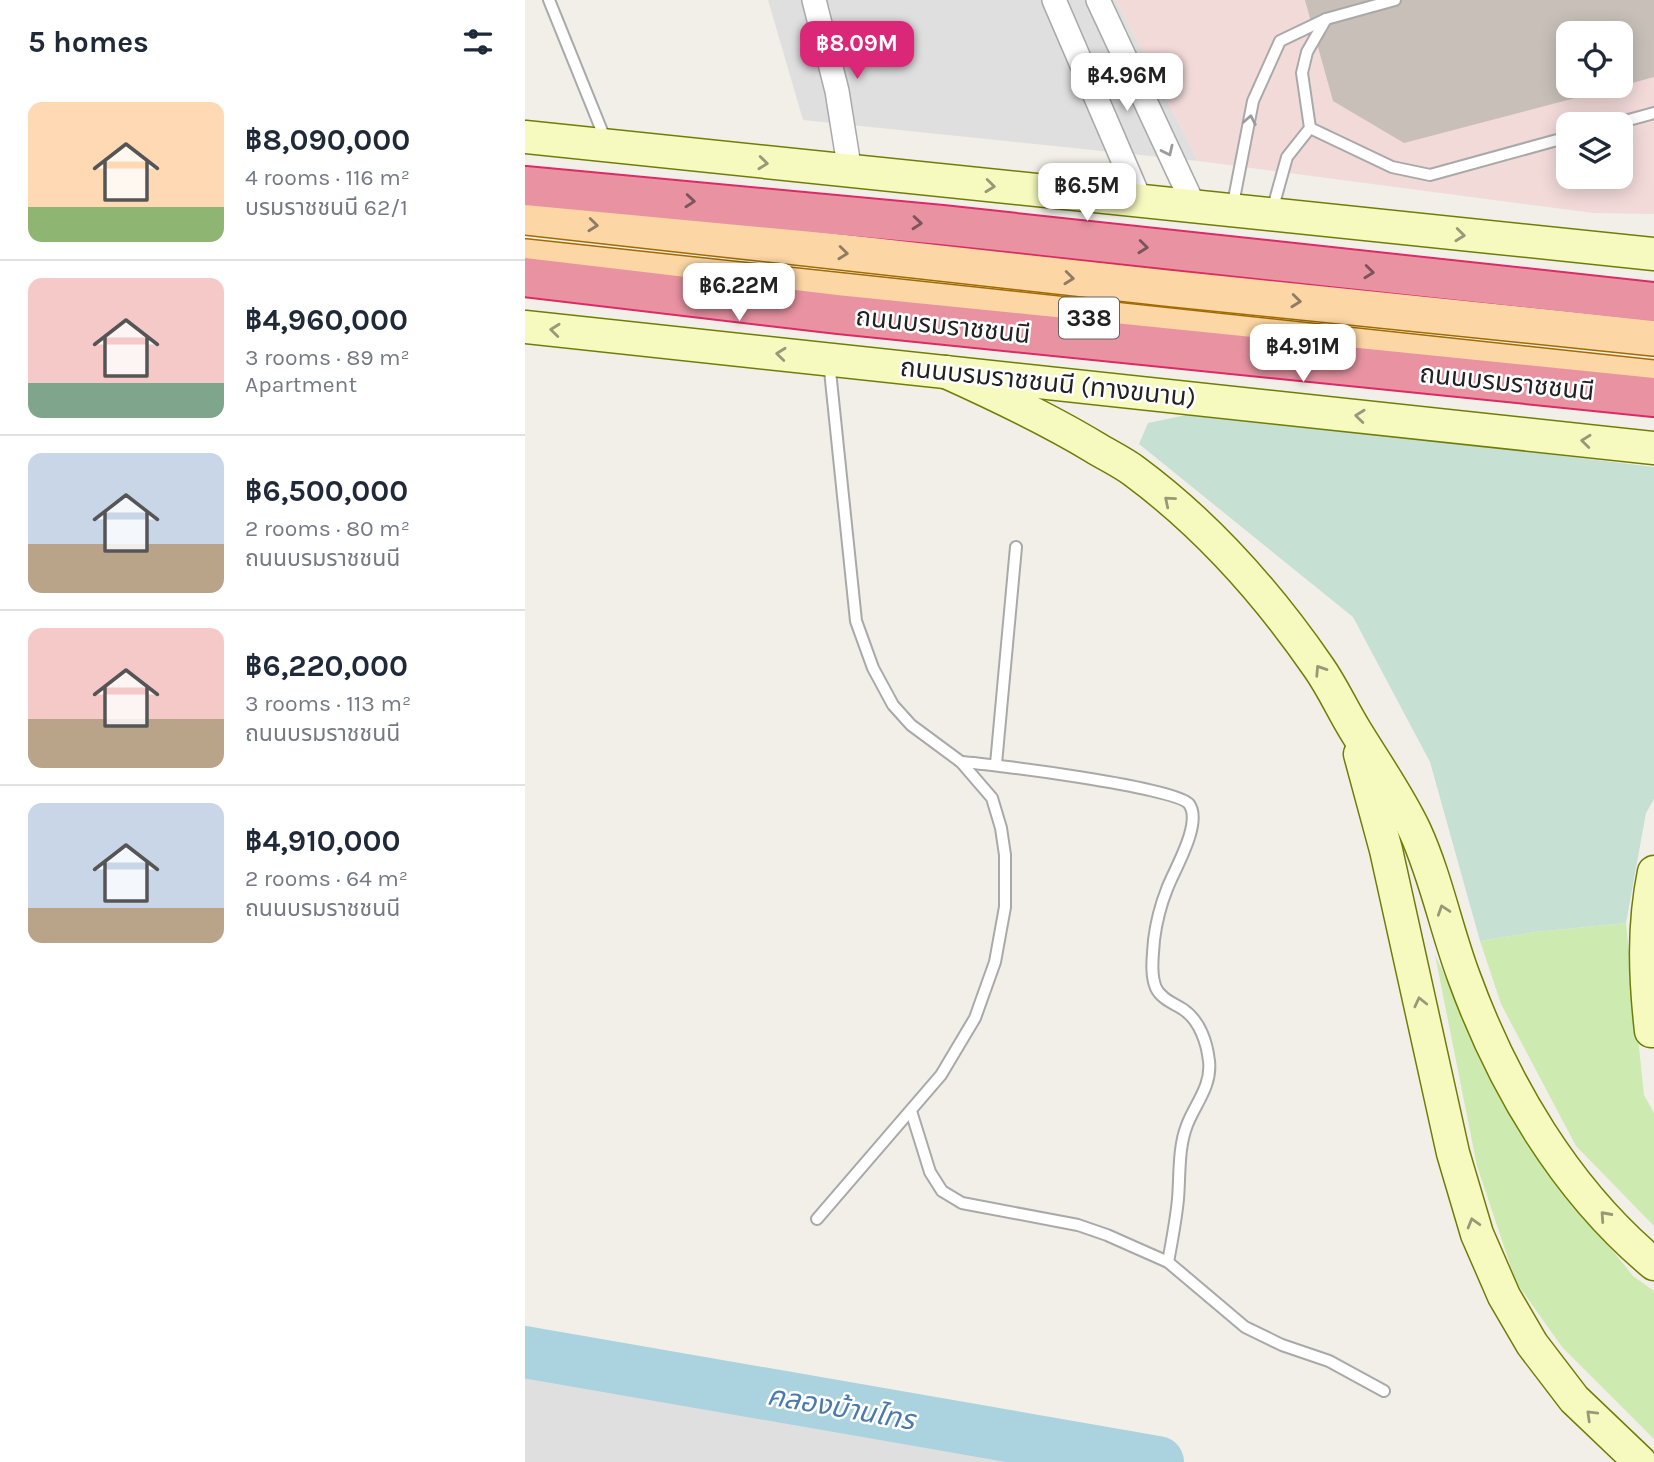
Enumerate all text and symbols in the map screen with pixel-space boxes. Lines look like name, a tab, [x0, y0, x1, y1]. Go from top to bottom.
map controls	[1556, 21, 1633, 189]
button: locate	[1556, 21, 1633, 98]
pin: ฿8.09M	[800, 22, 914, 81]
icon: filters	[459, 23, 497, 61]
text: 5 homes	[28, 24, 149, 60]
text: ฿8.09M	[816, 30, 898, 57]
pin: ฿4.96M	[1070, 54, 1184, 113]
text: ฿4.96M	[1087, 62, 1167, 89]
button: layers	[1556, 112, 1633, 189]
one-way arrow	[1241, 114, 1256, 126]
text: ฿8,090,000	[245, 122, 410, 158]
icon: home	[84, 130, 168, 214]
one-way arrow	[1160, 144, 1174, 156]
one-way arrow	[758, 155, 769, 170]
text: 4 rooms · 116 m²	[245, 164, 410, 191]
pin: ฿6.5M	[1038, 164, 1136, 223]
text: ฿6.5M	[1054, 172, 1120, 199]
one-way arrow	[984, 179, 995, 194]
text: บรมราชชนนี 62/1	[245, 194, 408, 221]
one-way arrow	[685, 194, 696, 209]
one-way arrow	[912, 215, 923, 230]
one-way arrow	[587, 217, 599, 232]
one-way arrow	[1455, 227, 1466, 242]
one-way arrow	[1138, 239, 1149, 254]
one-way arrow	[837, 245, 849, 260]
pin: ฿6.22M	[682, 264, 796, 323]
one-way arrow	[1364, 264, 1375, 279]
one-way arrow	[1064, 270, 1075, 285]
text: ฿6.22M	[699, 272, 779, 299]
one-way arrow	[1290, 294, 1301, 309]
road number: 338	[1059, 298, 1119, 338]
street label: ถนนบรมราชชนนี	[854, 301, 1032, 350]
text: ฿4,960,000	[245, 302, 408, 338]
icon: home	[84, 306, 168, 390]
one-way arrow	[549, 323, 560, 338]
pin: ฿4.91M	[1246, 324, 1360, 384]
text: ฿4.91M	[1266, 333, 1340, 360]
text: 3 rooms · 89 m²	[245, 344, 410, 371]
one-way arrow	[775, 346, 787, 361]
street label: ถนนบรมราชชนนี (ทางขนาน)	[899, 352, 1197, 413]
street label: ถนนบรมราชชนนี	[1418, 358, 1596, 407]
text: Apartment	[245, 371, 357, 398]
one-way arrow	[1354, 409, 1366, 424]
one-way arrow	[1580, 434, 1591, 449]
text: ฿6,500,000	[245, 473, 408, 509]
icon: home	[84, 481, 168, 565]
one-way arrow	[1164, 497, 1177, 509]
text: 2 rooms · 80 m²	[245, 515, 410, 542]
text: ถนนบรมราชชนนี	[245, 545, 400, 572]
text: ฿6,220,000	[245, 648, 408, 684]
icon: home	[84, 656, 168, 740]
one-way arrow	[1315, 665, 1328, 678]
text: 3 rooms · 113 m²	[245, 690, 411, 717]
text: ถนนบรมราชชนนี	[245, 720, 400, 747]
text: ฿4,910,000	[245, 823, 400, 859]
icon: home	[84, 831, 168, 915]
text: 2 rooms · 64 m²	[245, 865, 408, 892]
text: ถนนบรมราชชนนี	[245, 895, 400, 922]
one-way arrow	[1436, 904, 1451, 916]
one-way arrow	[1414, 996, 1428, 1008]
one-way arrow	[1601, 1211, 1614, 1224]
one-way arrow	[1467, 1217, 1482, 1229]
water label: คลองบ้านไทร	[765, 1378, 919, 1437]
one-way arrow	[1586, 1410, 1599, 1423]

